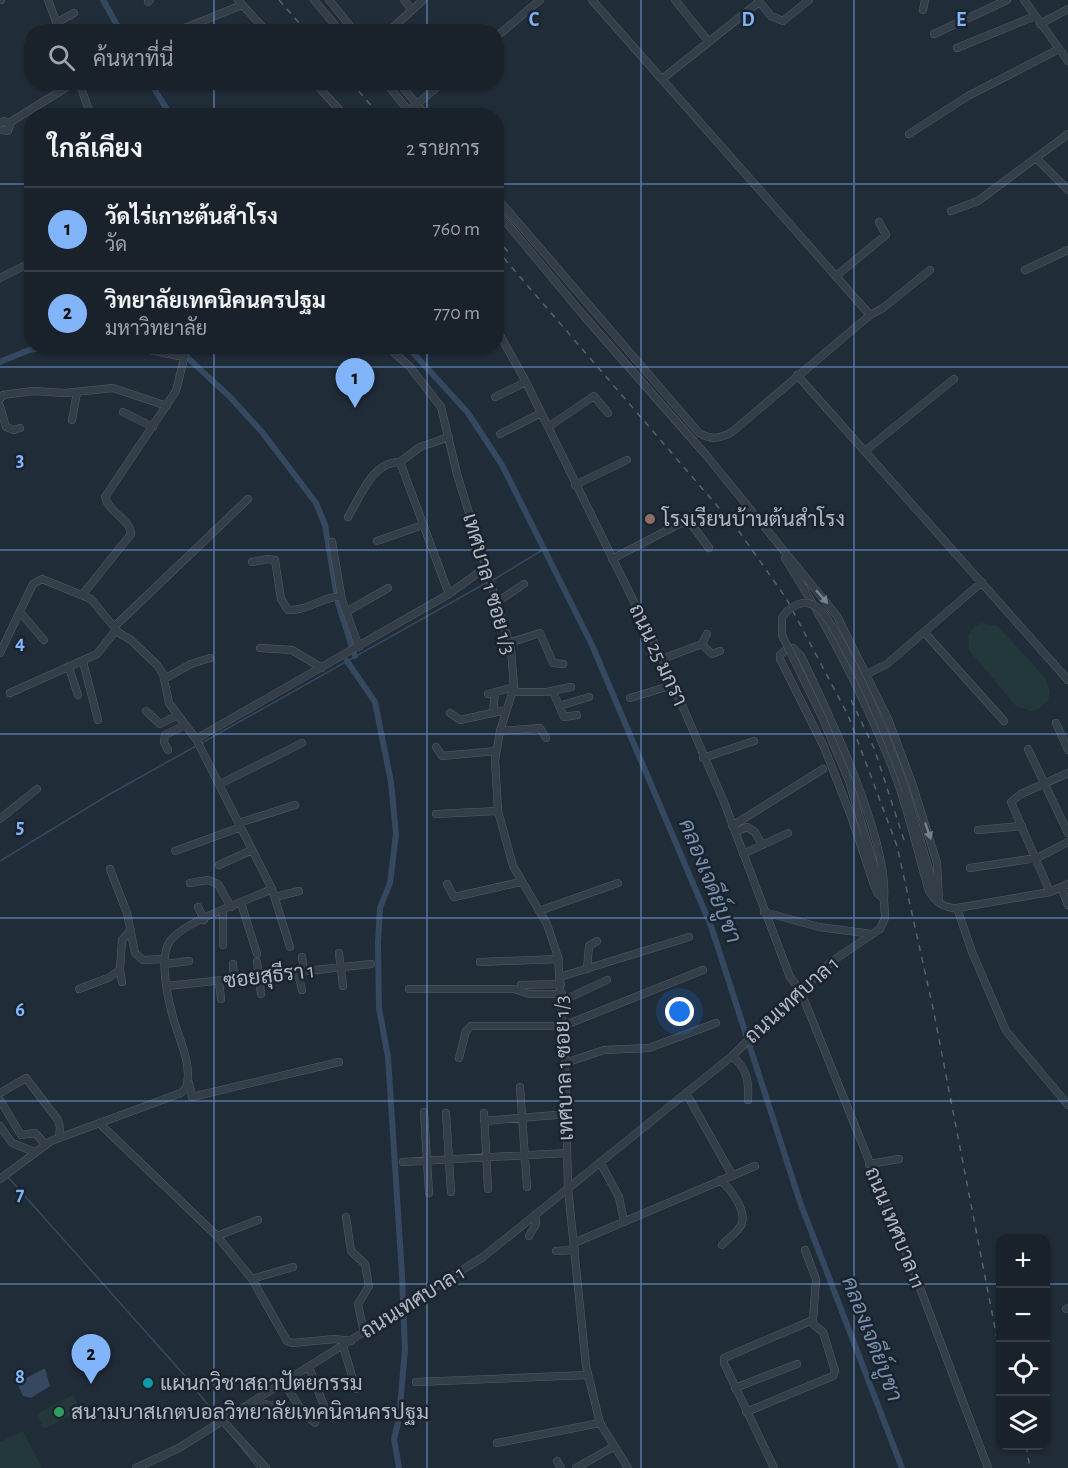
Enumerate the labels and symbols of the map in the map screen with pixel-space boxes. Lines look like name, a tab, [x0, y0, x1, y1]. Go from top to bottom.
text: C	[529, 10, 540, 30]
text: D	[741, 10, 755, 30]
text: E	[956, 10, 966, 30]
pin: 1	[336, 358, 374, 408]
text: 3	[16, 450, 24, 470]
place label: โรงเรียนบ้านต้นสำโรง	[661, 506, 845, 530]
street label: เทศบาล 1 ซอย 1/3	[459, 511, 519, 657]
marker: โรงเรียนบ้านต้นสำโรง	[643, 512, 657, 526]
one-way arrow	[815, 589, 828, 604]
street label: ถนน 25 มกรา	[625, 601, 691, 709]
text: 4	[15, 633, 25, 653]
water label: คลองเจดีย์บูชา	[671, 814, 749, 948]
text: 5	[16, 817, 24, 837]
one-way arrow	[924, 822, 934, 840]
street label: ถนนเทศบาล 1	[741, 953, 843, 1047]
street label: ซอยสุธีรา 1	[222, 957, 316, 995]
street label: เทศบาล 1 ซอย 1/3	[551, 995, 577, 1141]
your location	[665, 997, 694, 1026]
text: 6	[15, 1000, 25, 1020]
street label: ถนน เทศบาล 11	[861, 1164, 929, 1292]
text: 7	[16, 1184, 25, 1204]
street label: ถนนเทศบาล 1	[357, 1262, 469, 1342]
water label: คลองเจดีย์บูชา	[834, 1272, 910, 1406]
pin: 2	[72, 1334, 110, 1384]
text: 8	[15, 1367, 25, 1387]
place label: แผนกวิชาสถาปัตยกรรม	[160, 1370, 363, 1394]
marker: แผนกวิชาสถาปัตยกรรม	[141, 1376, 155, 1390]
place label: สนามบาสเกตบอลวิทยาลัยเทคนิคนครปฐม	[71, 1400, 429, 1425]
marker: สนามบาสเกตบอลวิทยาลัยเทคนิคนครปฐม	[52, 1405, 66, 1419]

